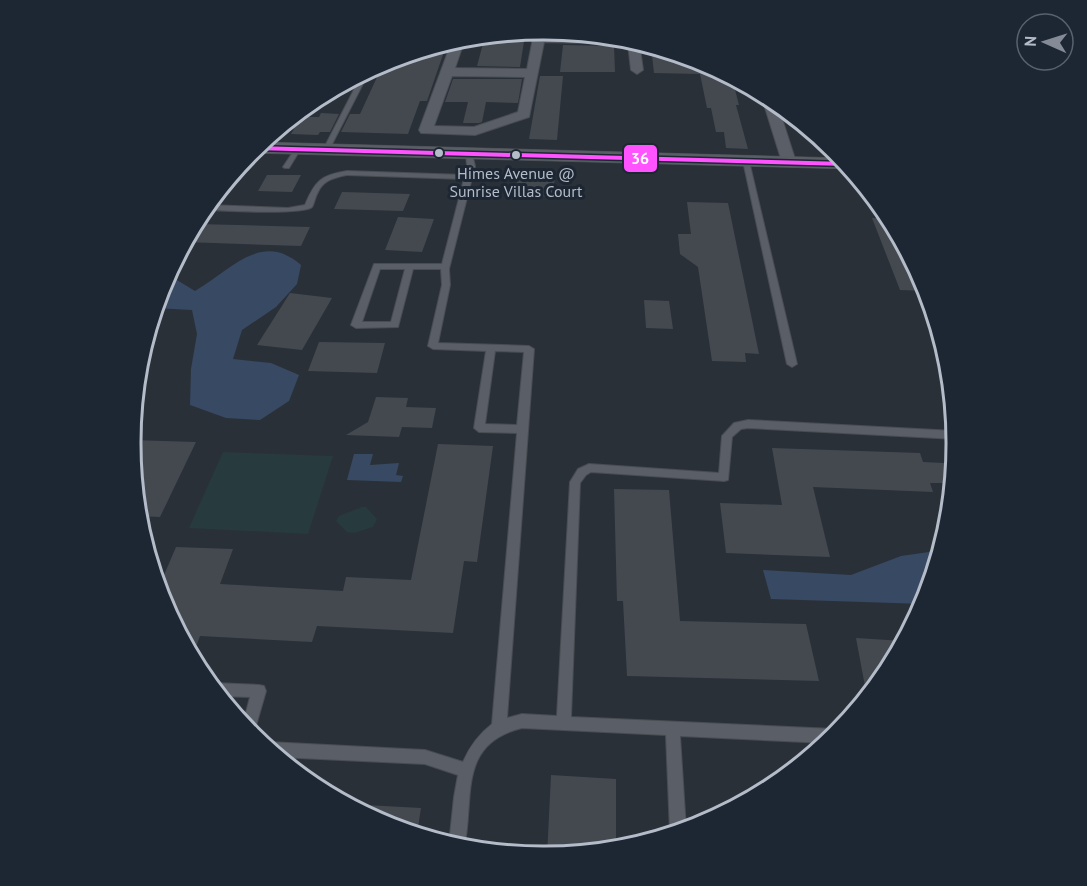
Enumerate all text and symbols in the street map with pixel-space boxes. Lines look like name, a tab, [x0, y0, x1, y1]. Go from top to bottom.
north arrow	[1015, 12, 1075, 72]
text: N	[1020, 35, 1040, 47]
line badge: 36	[623, 144, 658, 173]
unlabelled marker	[433, 147, 445, 159]
text: 36	[631, 148, 649, 168]
marker: Himes Avenue @ Sunrise Villas Court	[510, 149, 522, 161]
place label: Himes Avenue @ Sunrise Villas Court	[449, 163, 583, 201]

